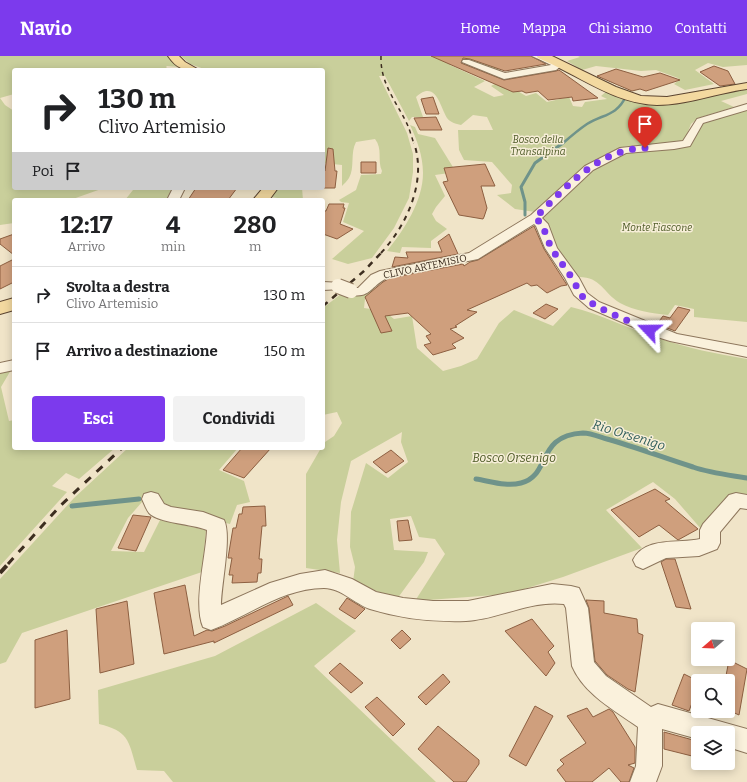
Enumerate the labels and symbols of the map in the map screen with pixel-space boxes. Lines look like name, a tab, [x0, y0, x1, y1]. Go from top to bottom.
pin	[628, 107, 662, 148]
park label: Bosco della Transalpina	[510, 134, 566, 158]
park label: Monte Fiascone	[622, 222, 692, 234]
street label: CLIVO ARTEMISIO	[382, 252, 468, 282]
position arrow	[628, 309, 670, 351]
water label: Rio Orsenigo	[591, 417, 667, 453]
park label: Bosco Orsenigo	[472, 451, 556, 465]
north arrow	[691, 622, 735, 666]

